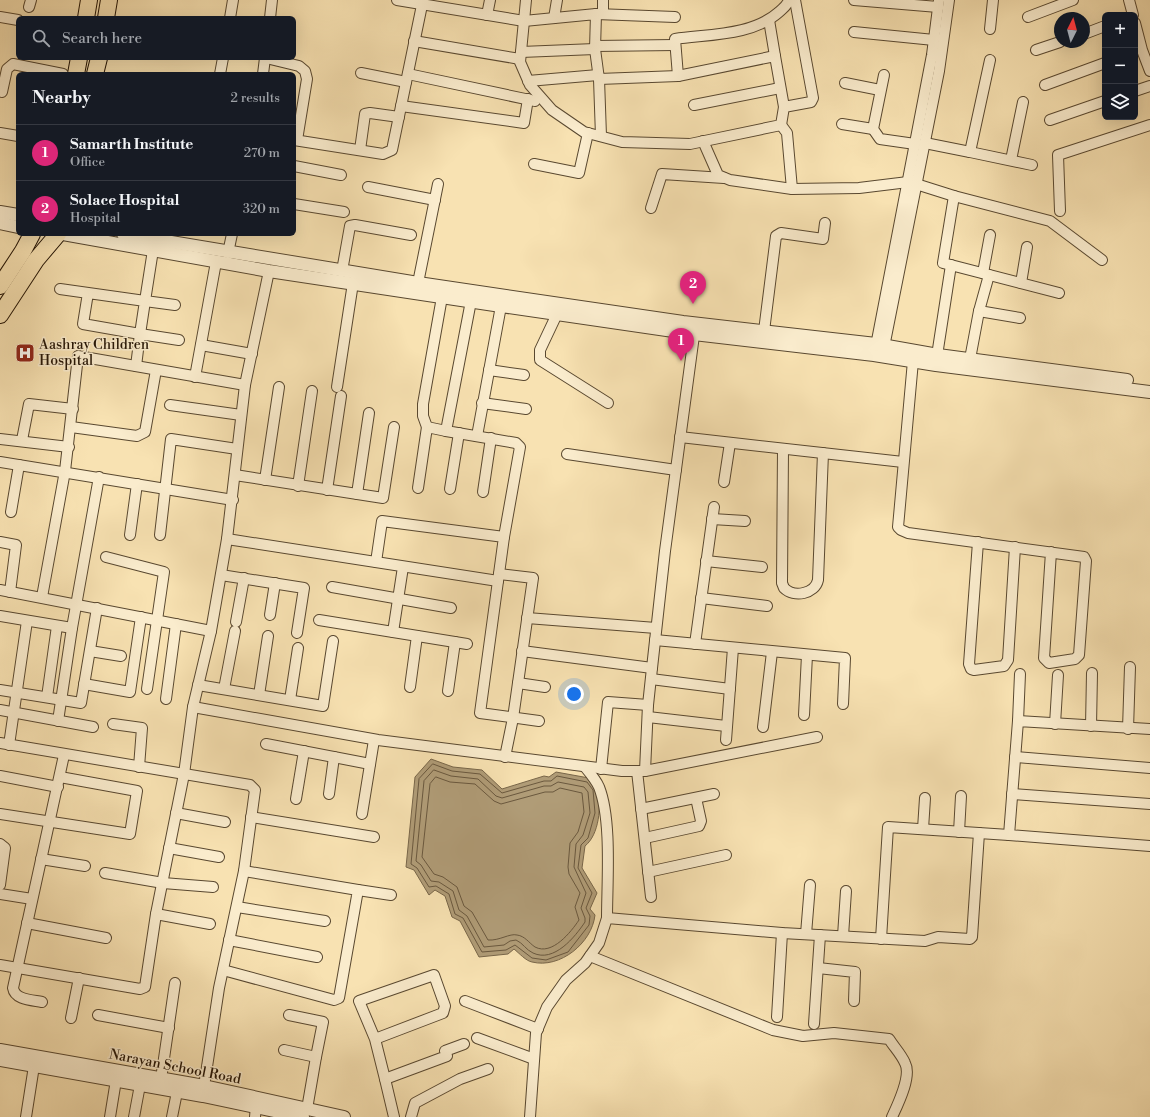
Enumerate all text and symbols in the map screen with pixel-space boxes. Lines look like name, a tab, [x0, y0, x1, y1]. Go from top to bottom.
north arrow	[1054, 12, 1090, 48]
map controls	[1102, 12, 1138, 120]
button: +	[1102, 12, 1138, 48]
search box	[16, 16, 296, 60]
icon: search	[30, 27, 52, 49]
text: Search here	[62, 29, 142, 48]
button: −	[1102, 48, 1138, 84]
button: layers	[1102, 84, 1138, 120]
text: Nearby	[32, 87, 91, 109]
text: 2 results	[231, 90, 280, 106]
text: Samarth Institute	[70, 135, 193, 154]
text: 1	[42, 145, 48, 161]
text: 270 m	[244, 145, 280, 161]
text: Office	[70, 154, 105, 170]
text: Solace Hospital	[70, 191, 179, 210]
text: 2	[41, 201, 49, 217]
text: 320 m	[243, 201, 280, 217]
text: Hospital	[70, 210, 120, 226]
pin: 2	[680, 271, 706, 304]
pin: 1	[668, 328, 694, 361]
place label: Aashray Children Hospital	[38, 336, 150, 370]
hospital icon: Aashray Children Hospital	[14, 342, 36, 364]
your location	[564, 684, 584, 704]
street label: Narayan School Road	[108, 1045, 242, 1089]

